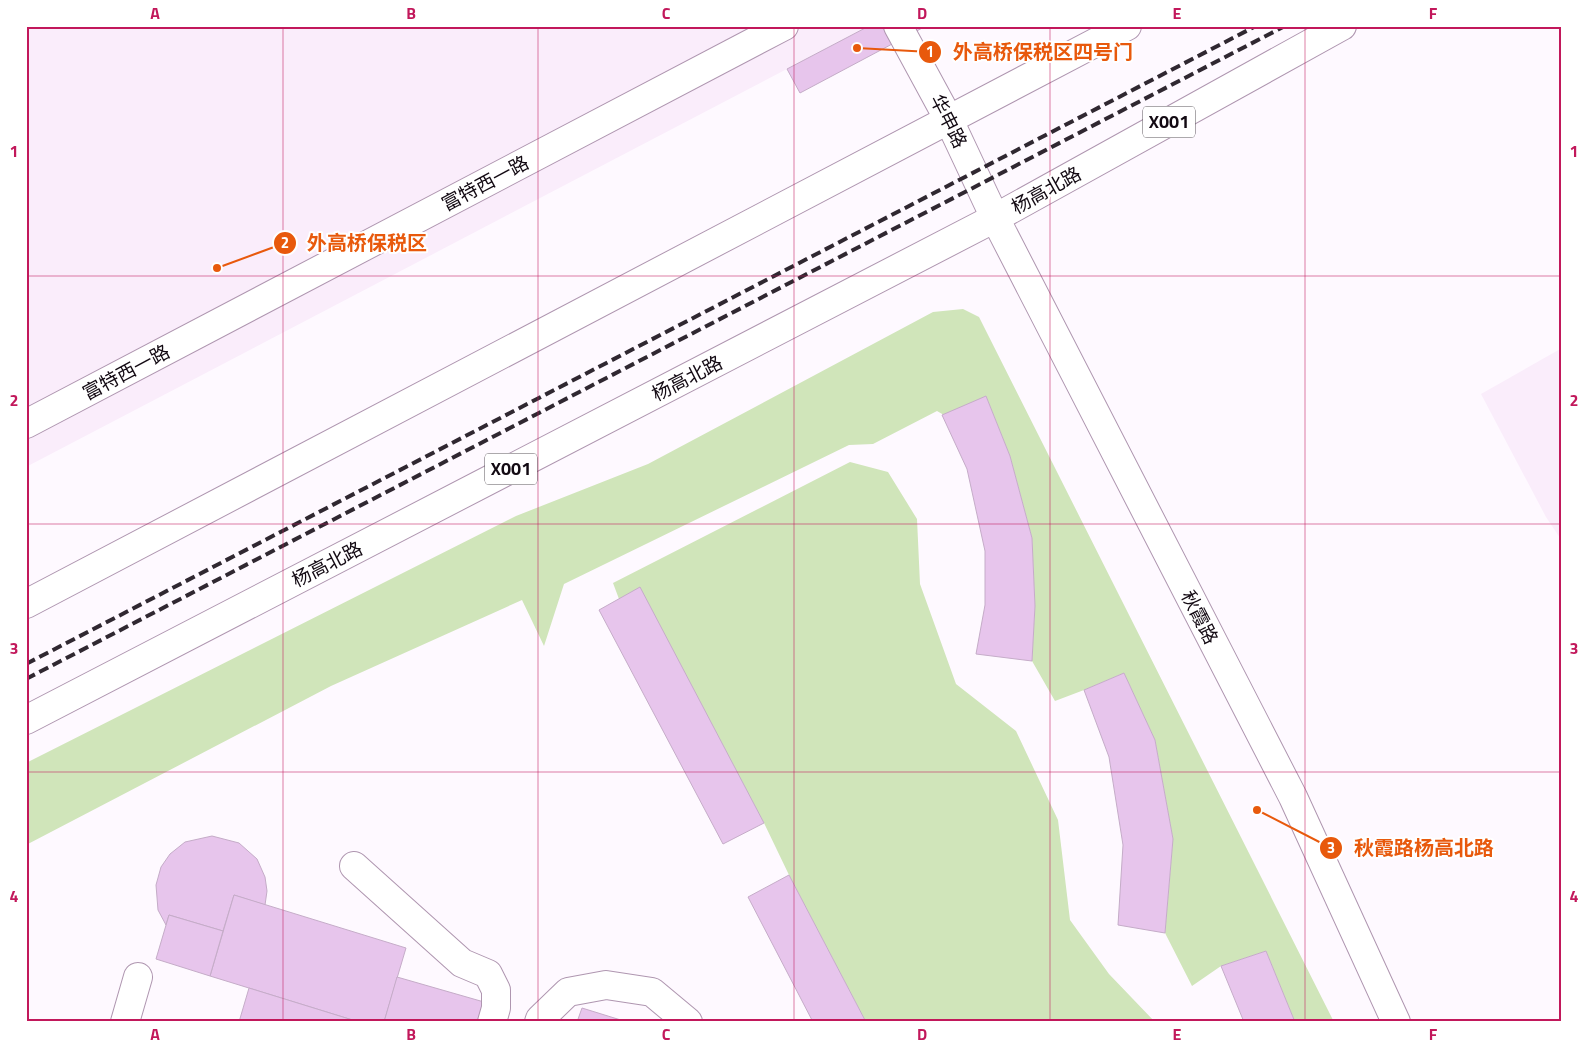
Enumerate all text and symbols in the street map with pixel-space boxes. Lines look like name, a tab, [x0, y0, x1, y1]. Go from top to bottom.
text: A	[150, 1, 160, 25]
text: B	[406, 1, 416, 25]
text: C	[662, 1, 671, 25]
text: D	[917, 1, 927, 25]
text: E	[1173, 1, 1182, 25]
text: F	[1429, 1, 1438, 25]
callout: 外高桥保税区四号门	[918, 34, 1143, 69]
text: 外高桥保税区四号门	[953, 36, 1133, 67]
text: 1	[926, 40, 934, 63]
street label: 华申路	[924, 89, 975, 153]
road number: X001	[1143, 106, 1195, 138]
text: 1	[10, 139, 18, 163]
text: 1	[1570, 139, 1578, 163]
street label: 富特西一路	[436, 147, 534, 218]
street label: 杨高北路	[1005, 158, 1086, 221]
callout: 外高桥保税区	[272, 226, 437, 261]
text: 外高桥保税区	[307, 227, 427, 258]
text: 2	[281, 231, 289, 254]
street label: 富特西一路	[77, 336, 175, 407]
street label: 杨高北路	[646, 347, 727, 408]
text: 2	[10, 388, 18, 412]
text: 2	[1570, 388, 1578, 412]
road number: X001	[485, 454, 537, 484]
street label: 杨高北路	[286, 533, 367, 594]
street label: 秋霞路	[1175, 585, 1226, 649]
text: 3	[10, 636, 18, 660]
text: 3	[1570, 636, 1578, 660]
callout: 秋霞路杨高北路	[1319, 831, 1504, 866]
text: 秋霞路杨高北路	[1354, 832, 1494, 863]
text: 3	[1327, 836, 1335, 859]
text: 4	[10, 884, 19, 908]
text: 4	[1570, 884, 1579, 908]
text: A	[150, 1022, 160, 1046]
text: B	[406, 1022, 416, 1046]
text: C	[662, 1022, 671, 1046]
text: D	[917, 1022, 927, 1046]
text: E	[1173, 1022, 1182, 1046]
text: F	[1429, 1022, 1438, 1046]

